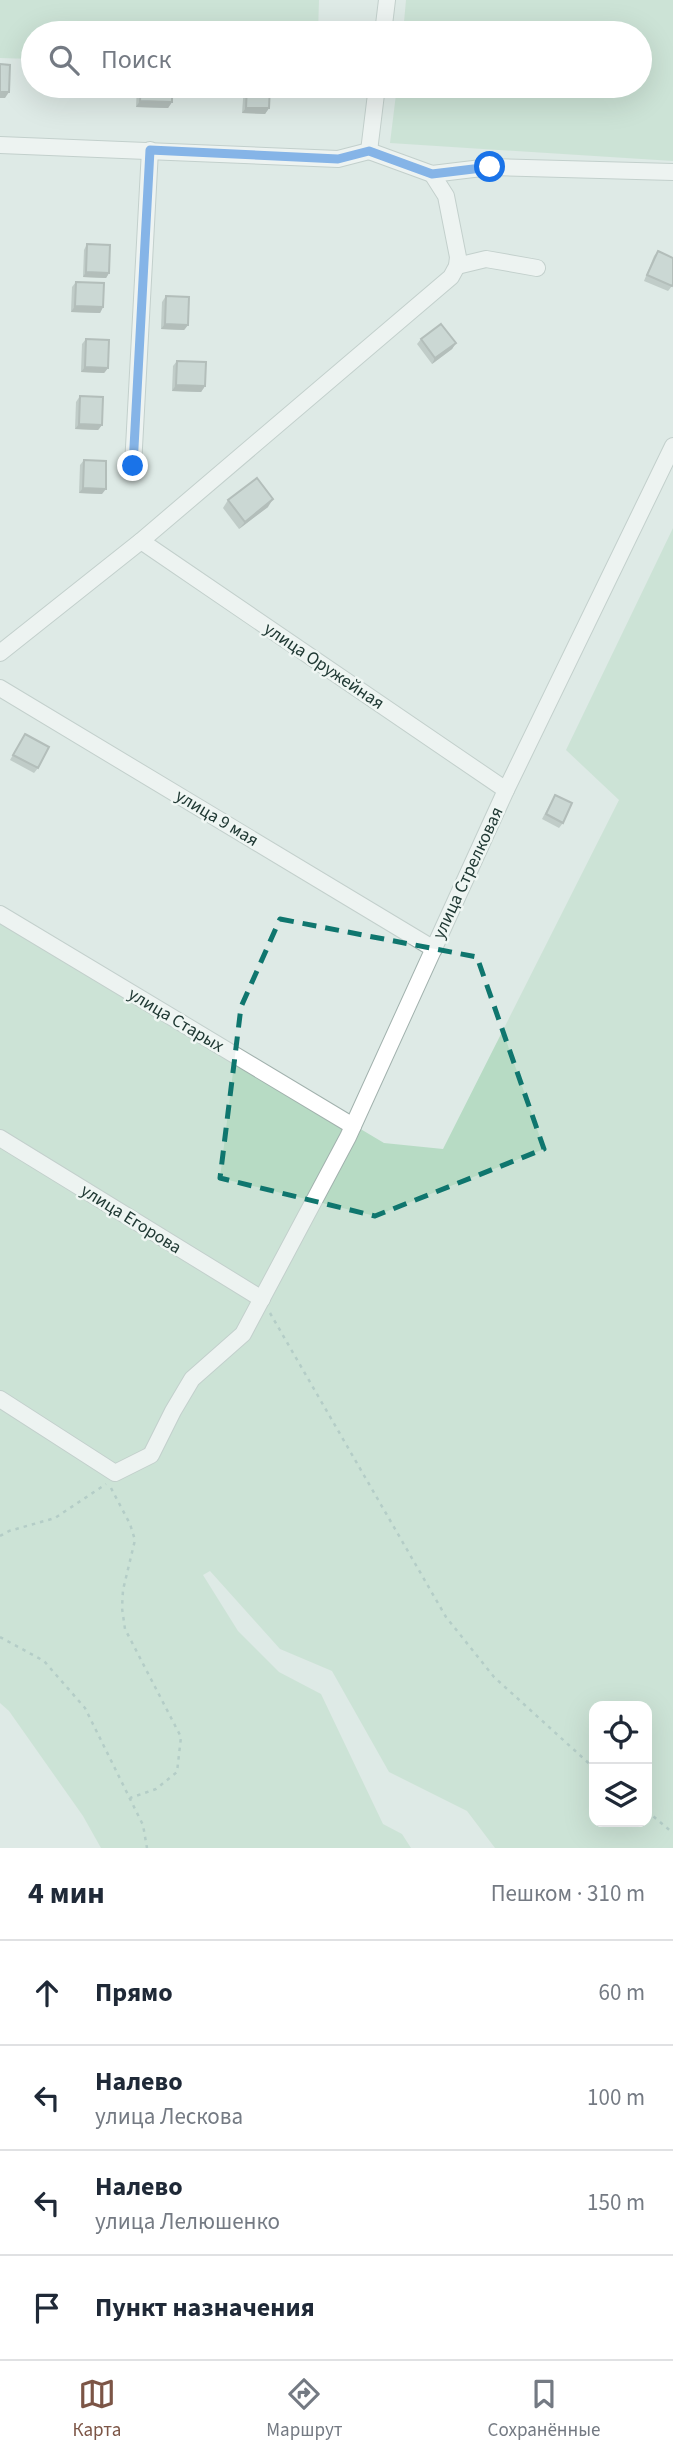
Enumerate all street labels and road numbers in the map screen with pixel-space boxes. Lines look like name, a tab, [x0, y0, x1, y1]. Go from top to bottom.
street label: улица Оружейная	[259, 616, 389, 716]
street label: улица 9 мая	[171, 783, 263, 853]
street label: улица Стрелковая	[426, 803, 510, 943]
street label: улица Старых	[123, 982, 229, 1058]
street label: улица Егорова	[76, 1178, 186, 1260]

